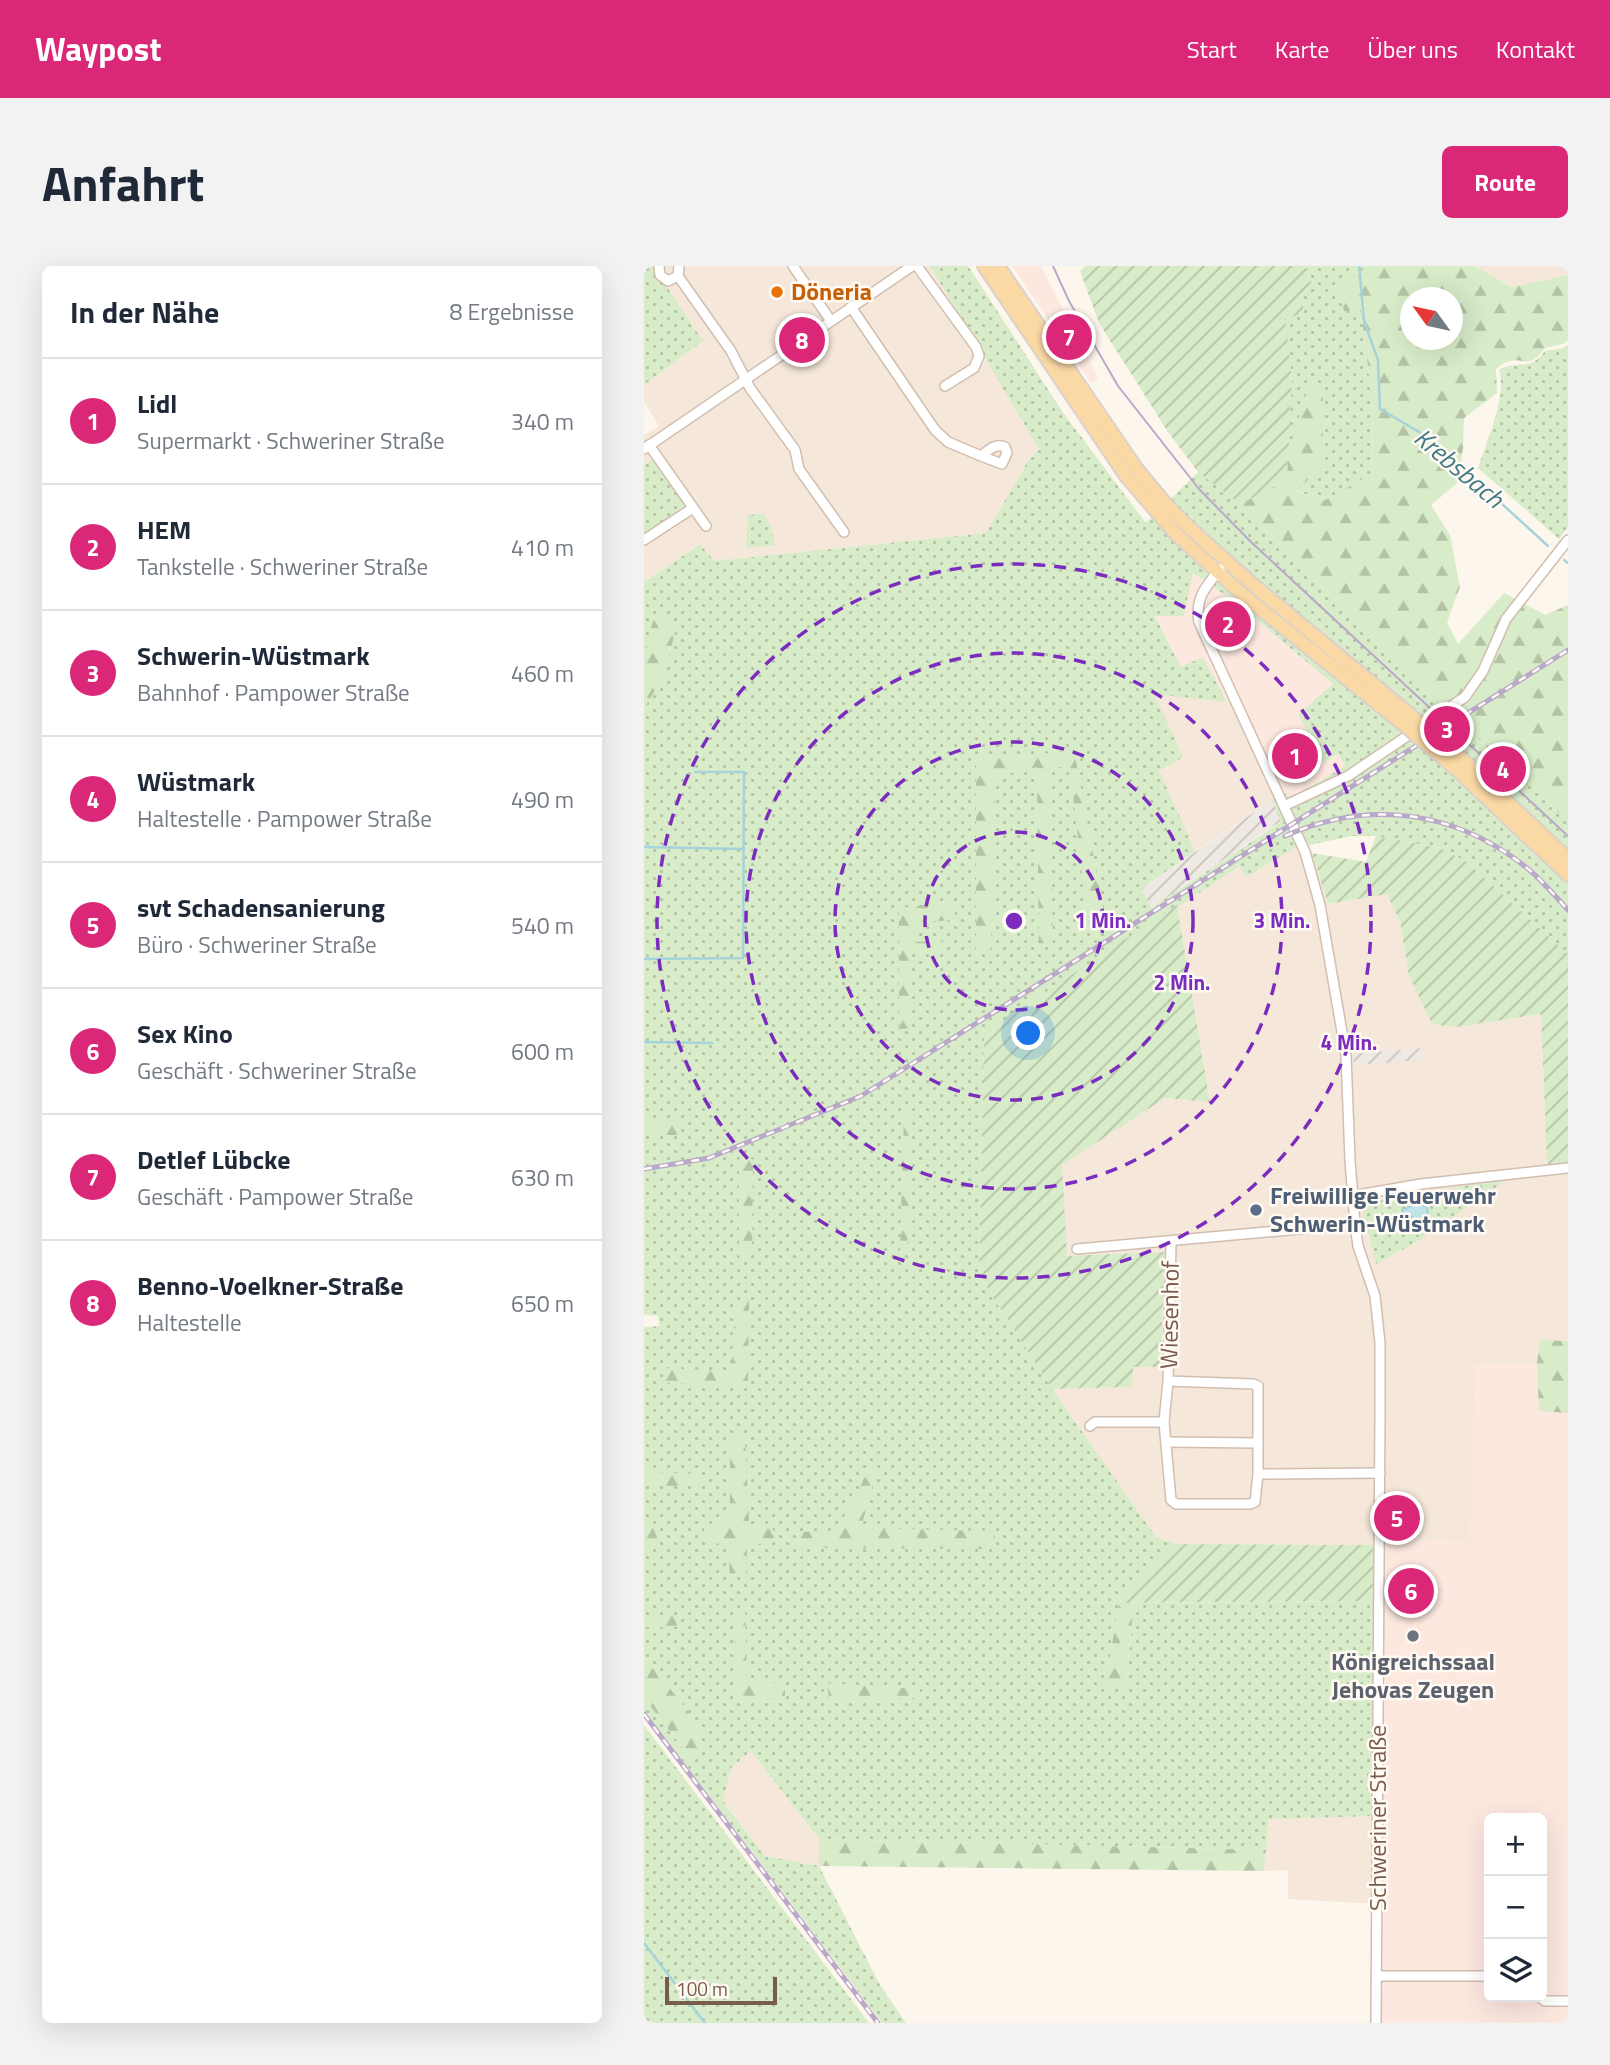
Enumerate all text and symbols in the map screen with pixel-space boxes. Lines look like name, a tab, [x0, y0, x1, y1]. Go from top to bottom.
text: Waypost	[35, 24, 161, 74]
text: Start	[1187, 31, 1237, 67]
text: Karte	[1275, 31, 1329, 67]
text: Über uns	[1367, 31, 1458, 67]
text: Kontakt	[1496, 31, 1575, 67]
text: Anfahrt	[42, 145, 204, 220]
button: Route	[1442, 146, 1568, 218]
place label: Döneria	[791, 273, 872, 309]
marker: Döneria	[769, 284, 785, 300]
north arrow	[1400, 287, 1463, 350]
text: In der Nähe	[70, 289, 219, 335]
text: 8 Ergebnisse	[450, 294, 574, 329]
pin: 7	[1046, 311, 1092, 363]
pin: 8	[779, 314, 825, 366]
text: Lidl	[137, 384, 177, 423]
text: 1	[87, 404, 99, 439]
text: 340 m	[511, 404, 574, 439]
water label: Krebsbach	[1406, 418, 1514, 518]
text: Supermarkt · Schweriner Straße	[137, 423, 445, 458]
text: HEM	[137, 510, 191, 549]
text: 2	[87, 530, 99, 565]
text: 410 m	[511, 530, 574, 565]
text: Tankstelle · Schweriner Straße	[137, 549, 428, 584]
pin: 2	[1205, 598, 1251, 650]
text: Schwerin-Wüstmark	[137, 636, 370, 675]
text: 3	[87, 656, 99, 691]
text: 460 m	[511, 656, 574, 691]
text: Bahnhof · Pampower Straße	[137, 675, 410, 710]
pin: 3	[1424, 703, 1470, 755]
pin: 1	[1272, 730, 1318, 782]
pin: 4	[1480, 743, 1526, 795]
text: Wüstmark	[137, 762, 255, 801]
text: 4	[87, 782, 99, 817]
text: 490 m	[511, 782, 574, 817]
text: Haltestelle · Pampower Straße	[137, 801, 432, 836]
text: svt Schadensanierung	[137, 888, 385, 927]
text: 1 Min.	[1075, 904, 1131, 936]
text: 3 Min.	[1254, 904, 1310, 936]
text: 5	[87, 908, 99, 943]
text: 540 m	[511, 908, 574, 943]
centre of rings	[1002, 909, 1026, 933]
text: Büro · Schweriner Straße	[137, 927, 377, 962]
text: 2 Min.	[1154, 966, 1210, 998]
text: Sex Kino	[137, 1014, 233, 1053]
your location	[1011, 1016, 1045, 1050]
text: 4 Min.	[1321, 1026, 1377, 1058]
text: 6	[87, 1034, 99, 1069]
text: 600 m	[511, 1034, 574, 1069]
text: Geschäft · Schweriner Straße	[137, 1053, 417, 1088]
text: Detlef Lübcke	[137, 1140, 290, 1179]
text: 7	[87, 1160, 99, 1195]
text: 630 m	[511, 1160, 574, 1195]
place label: Freiwillige Feuerwehr Schwerin-Wüstmark	[1270, 1177, 1496, 1241]
text: Geschäft · Pampower Straße	[137, 1179, 413, 1214]
marker: Freiwillige Feuerwehr Schwerin-Wüstmark	[1248, 1202, 1264, 1218]
street label: Wiesenhof	[1150, 1260, 1188, 1369]
text: Benno-Voelkner-Straße	[137, 1266, 403, 1305]
text: 8	[87, 1286, 99, 1321]
text: 650 m	[511, 1286, 574, 1321]
text: Haltestelle	[137, 1305, 242, 1340]
pin: 5	[1374, 1492, 1420, 1544]
pin: 6	[1388, 1565, 1434, 1617]
marker: Königreichssaal Jehovas Zeugen	[1405, 1628, 1421, 1644]
place label: Königreichssaal Jehovas Zeugen	[1331, 1643, 1495, 1707]
street label: Schweriner Straße	[1359, 1725, 1395, 1911]
map controls	[1484, 1813, 1547, 2002]
button: +	[1484, 1813, 1547, 1876]
button: −	[1484, 1876, 1547, 1939]
button: layers	[1484, 1939, 1547, 2002]
scale bar	[665, 1974, 777, 2006]
text: 100 m	[676, 1974, 728, 2003]

